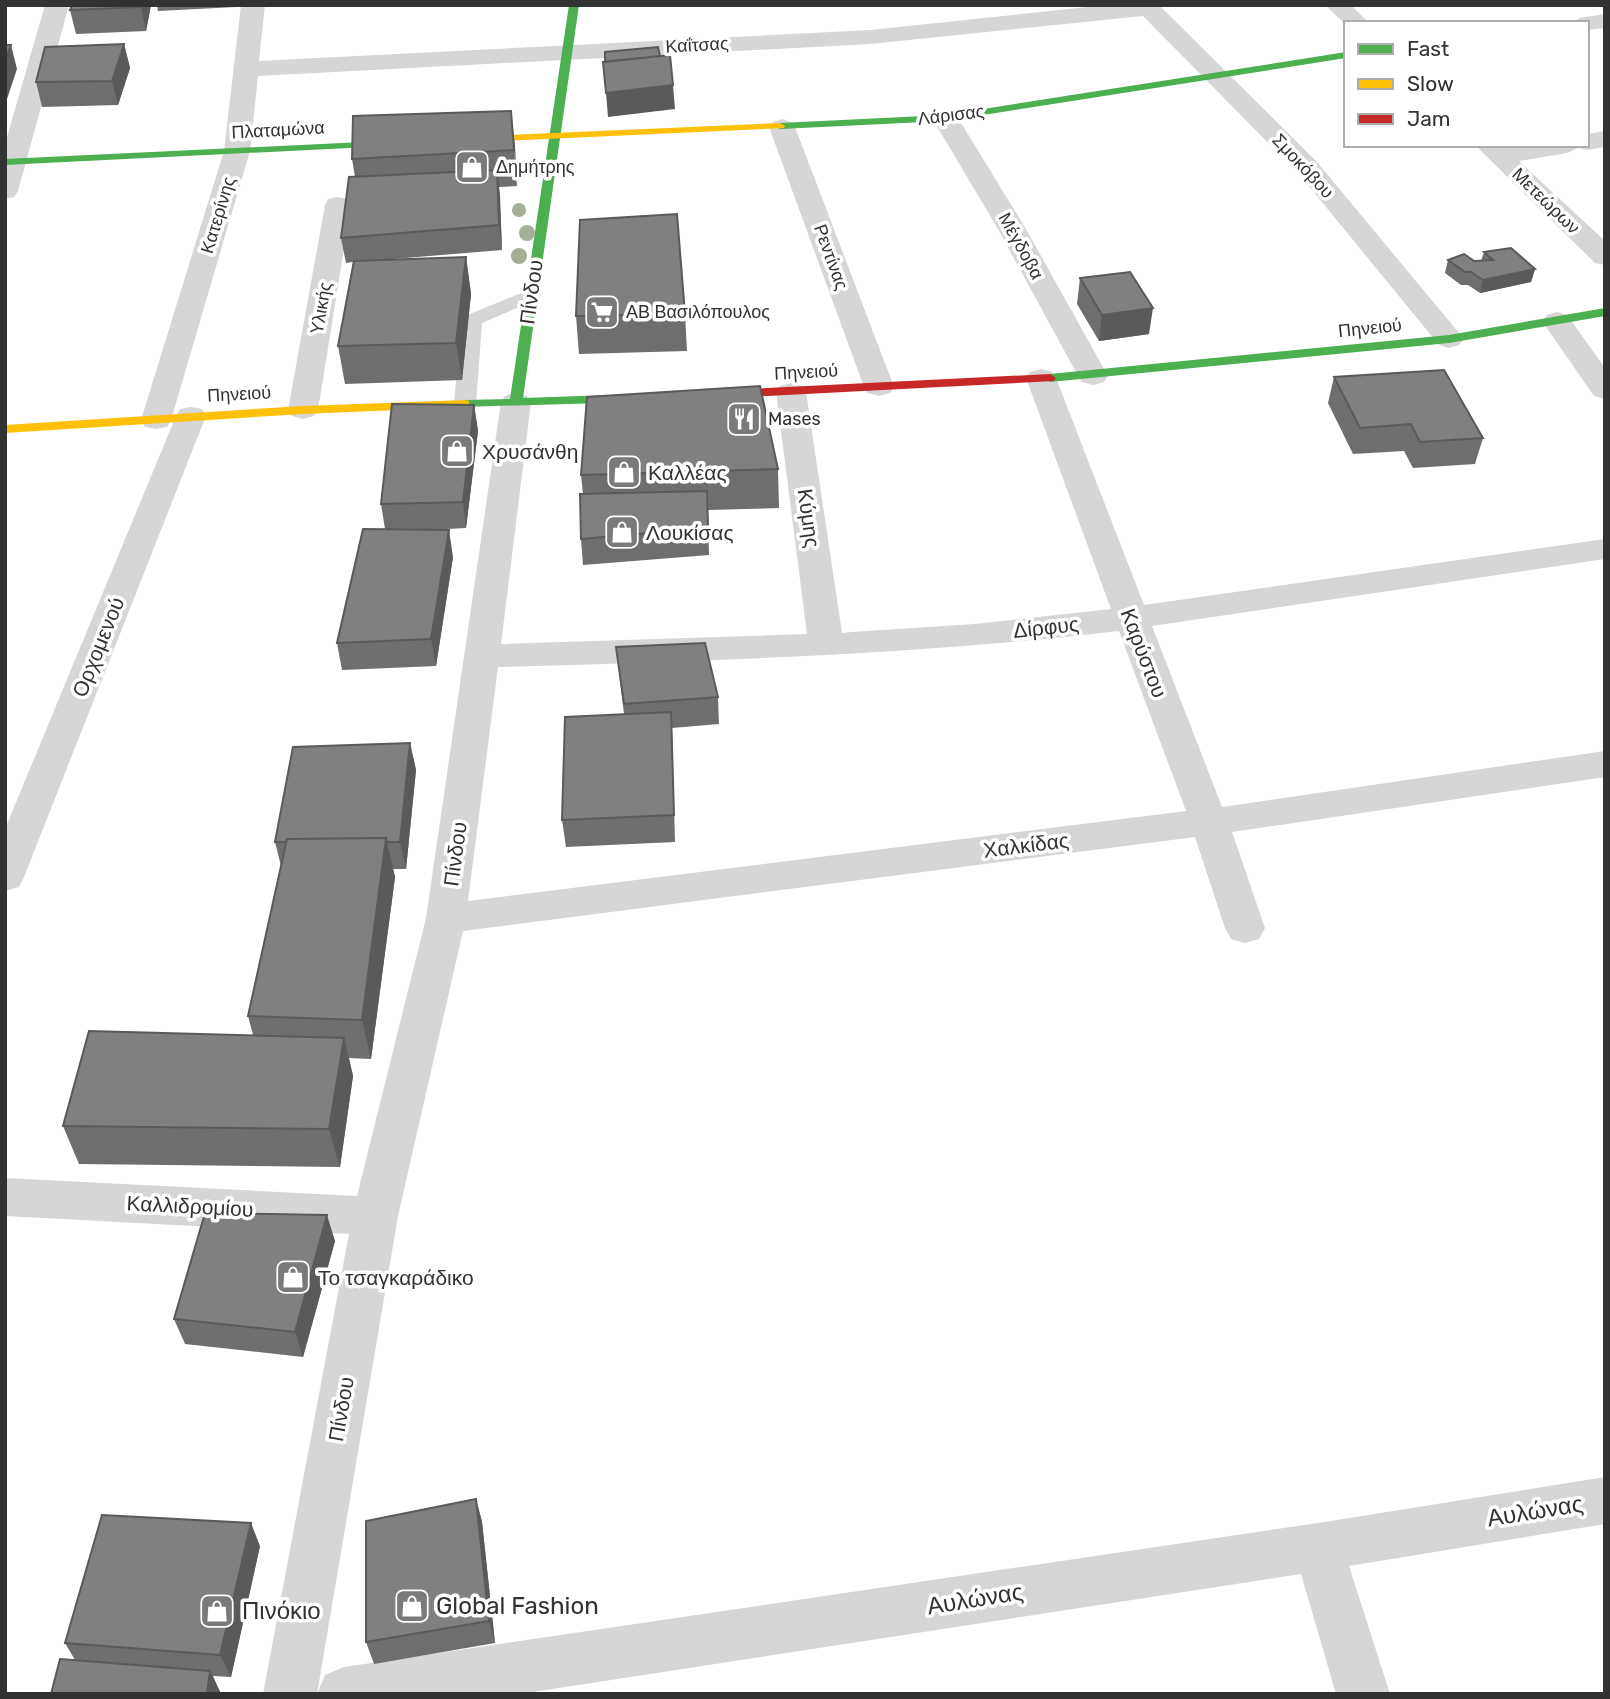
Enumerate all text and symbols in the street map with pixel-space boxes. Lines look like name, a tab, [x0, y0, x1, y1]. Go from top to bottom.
legend	[1344, 21, 1589, 147]
street label: Καΐτσας	[665, 32, 729, 58]
text: Fast	[1407, 36, 1449, 61]
text: Slow	[1407, 71, 1454, 96]
street label: Λάρισας	[916, 100, 986, 130]
text: Jam	[1407, 106, 1451, 131]
street label: Πλαταμώνα	[231, 117, 325, 143]
street label: Σμοκόβου	[1267, 129, 1339, 203]
shop icon: Δημήτρης	[453, 148, 491, 186]
place label: Δημήτρης	[496, 156, 575, 178]
street label: Μετεώρων	[1508, 163, 1584, 239]
street label: Κατερίνης	[196, 174, 240, 256]
street label: Μέγδοβα	[994, 209, 1048, 283]
street label: Ρεντίνας	[809, 221, 853, 293]
street label: Πίνδου	[514, 258, 548, 326]
street label: Υλικής	[306, 280, 336, 336]
supermarket icon: ΑΒ Βασιλόπουλος	[583, 293, 621, 331]
place label: ΑΒ Βασιλόπουλος	[626, 301, 770, 323]
street label: Πηνειού	[1337, 314, 1403, 342]
street label: Πηνειού	[774, 359, 838, 385]
street label: Πηνειού	[207, 381, 271, 407]
restaurant icon: Mases	[725, 400, 763, 438]
place label: Mases	[768, 408, 821, 430]
shop icon: Χρυσάνθη	[438, 432, 476, 470]
place label: Χρυσάνθη	[482, 439, 578, 464]
shop icon: Καλλέας	[605, 453, 643, 491]
place label: Καλλέας	[648, 460, 727, 485]
street label: Κύμης	[792, 487, 826, 549]
shop icon: Λουκίσας	[603, 513, 641, 551]
place label: Λουκίσας	[646, 520, 734, 545]
street label: Ορχομενού	[67, 593, 129, 701]
street label: Καρύστου	[1116, 605, 1172, 701]
street label: Δίρφυς	[1012, 611, 1080, 643]
street label: Πίνδου	[438, 820, 472, 888]
street label: Χαλκίδας	[982, 827, 1070, 863]
street label: Καλλιδρομίου	[126, 1190, 254, 1222]
shop icon: Το τσαγκαράδικο	[274, 1258, 312, 1296]
place label: Το τσαγκαράδικο	[318, 1265, 474, 1290]
street label: Πίνδου	[323, 1375, 359, 1443]
street label: Αυλώνας	[1485, 1490, 1585, 1532]
street label: Αυλώνας	[925, 1578, 1025, 1620]
shop icon: Global Fashion	[393, 1587, 431, 1625]
shop icon: Πινόκιο	[198, 1592, 236, 1630]
place label: Global Fashion	[436, 1592, 599, 1620]
place label: Πινόκιο	[242, 1597, 321, 1625]

